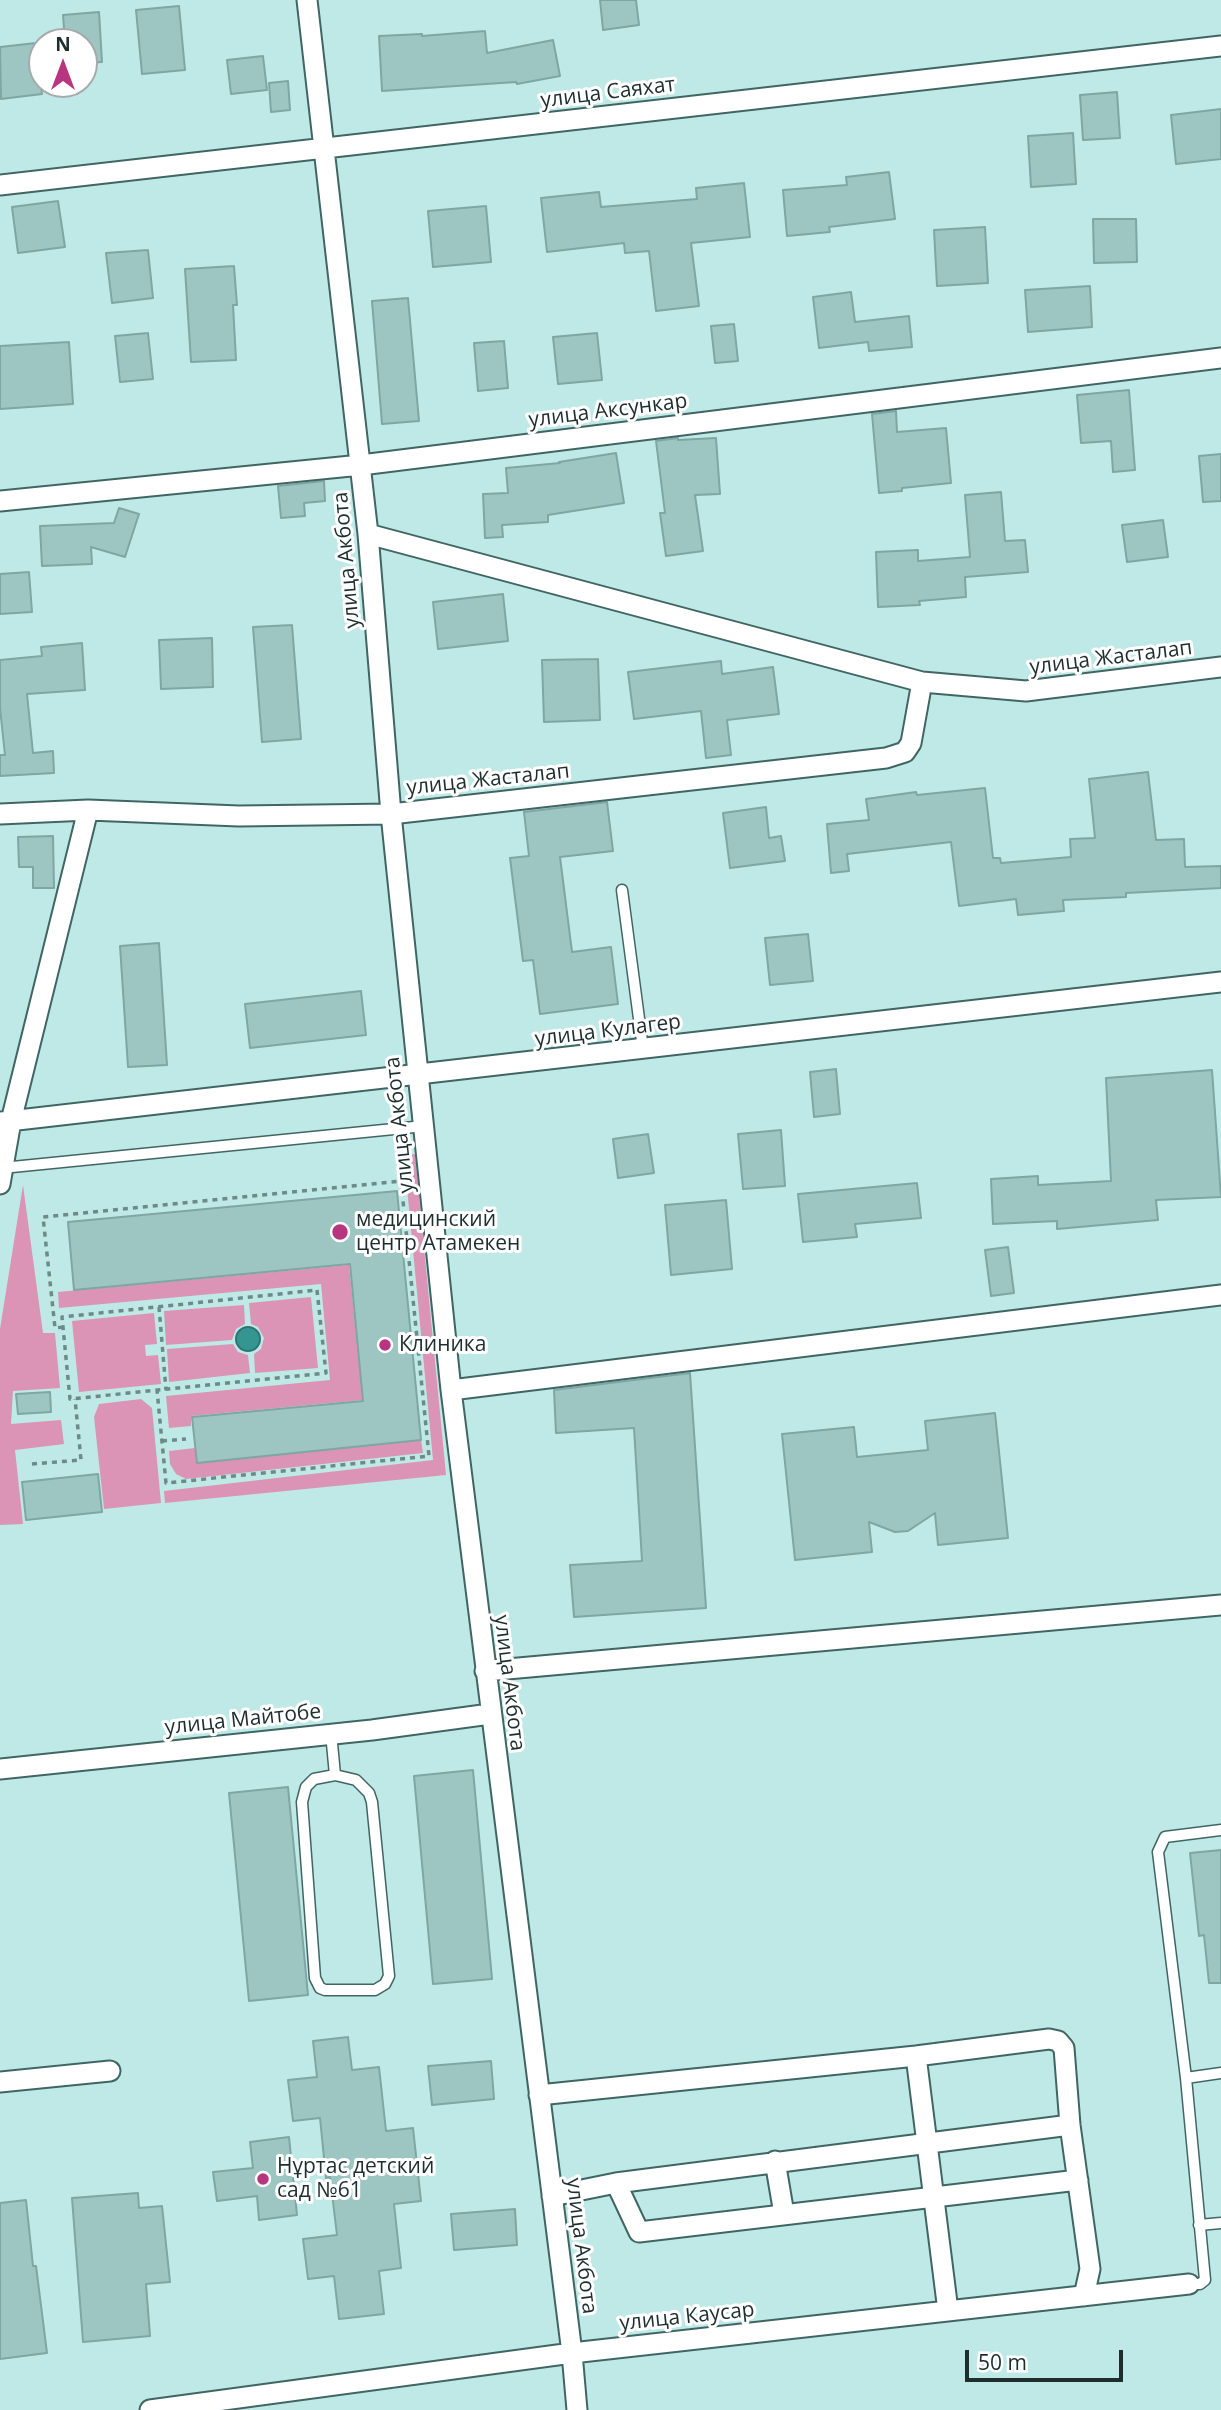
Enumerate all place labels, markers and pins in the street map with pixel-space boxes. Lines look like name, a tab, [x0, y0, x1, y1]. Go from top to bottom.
place label: медицинский центр Атамекен	[356, 1207, 520, 1257]
marker: медицинский центр Атамекен	[330, 1222, 350, 1242]
place label: Клиника	[399, 1332, 486, 1358]
marker: Клиника	[377, 1337, 393, 1353]
place label: Нұртас детский сад №61	[277, 2154, 434, 2204]
marker: Нұртас детский сад №61	[255, 2171, 271, 2187]

